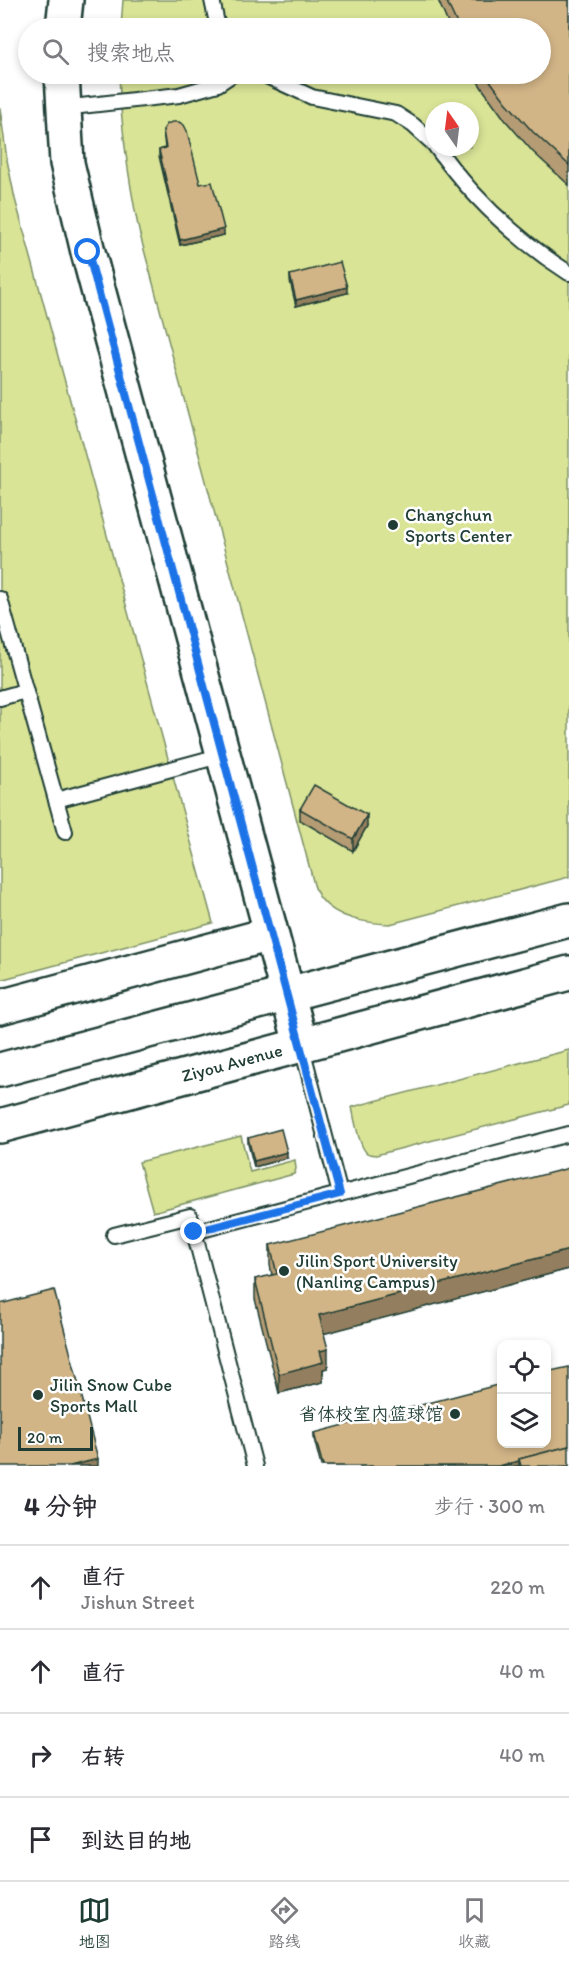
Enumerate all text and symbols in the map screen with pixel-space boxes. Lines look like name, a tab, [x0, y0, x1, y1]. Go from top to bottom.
search box	[18, 18, 551, 84]
icon: search	[39, 35, 72, 68]
text: 搜索地点	[87, 39, 175, 66]
north arrow	[425, 102, 479, 156]
route start	[74, 238, 100, 264]
place label: Changchun Sports Center	[405, 504, 513, 547]
marker: Changchun Sports Center	[386, 518, 400, 532]
street label: Ziyou Avenue	[179, 1039, 285, 1087]
route end	[180, 1218, 206, 1244]
place label: Jilin Sport University (Nanling Campus)	[296, 1250, 458, 1293]
marker: Jilin Sport University (Nanling Campus)	[277, 1264, 291, 1278]
map controls	[497, 1340, 551, 1448]
button: locate	[497, 1340, 551, 1394]
place label: Jilin Snow Cube Sports Mall	[50, 1374, 172, 1417]
marker: Jilin Snow Cube Sports Mall	[31, 1388, 45, 1402]
button: layers	[497, 1394, 551, 1448]
place label: 省体校室内篮球馆	[299, 1403, 443, 1425]
marker: 省体校室内篮球馆	[448, 1407, 462, 1421]
scale bar	[18, 1424, 93, 1452]
text: 20 m	[27, 1428, 62, 1447]
text: 4 分钟	[24, 1490, 97, 1522]
text: 步行 · 300 m	[434, 1494, 545, 1518]
text: 直行	[81, 1563, 125, 1590]
icon: ahead	[24, 1571, 57, 1604]
text: 220 m	[490, 1575, 545, 1599]
text: Jishun Street	[81, 1590, 195, 1614]
icon: ahead	[24, 1655, 57, 1688]
text: 直行	[81, 1659, 125, 1686]
text: 40 m	[499, 1659, 545, 1683]
icon: right	[24, 1739, 57, 1772]
text: 右转	[81, 1743, 125, 1770]
text: 40 m	[499, 1743, 545, 1767]
icon: arrive	[24, 1823, 57, 1856]
text: 到达目的地	[81, 1827, 191, 1854]
tab: 地图	[78, 1894, 111, 1952]
tab: 路线	[268, 1894, 301, 1952]
tab: 收藏	[458, 1894, 491, 1952]

